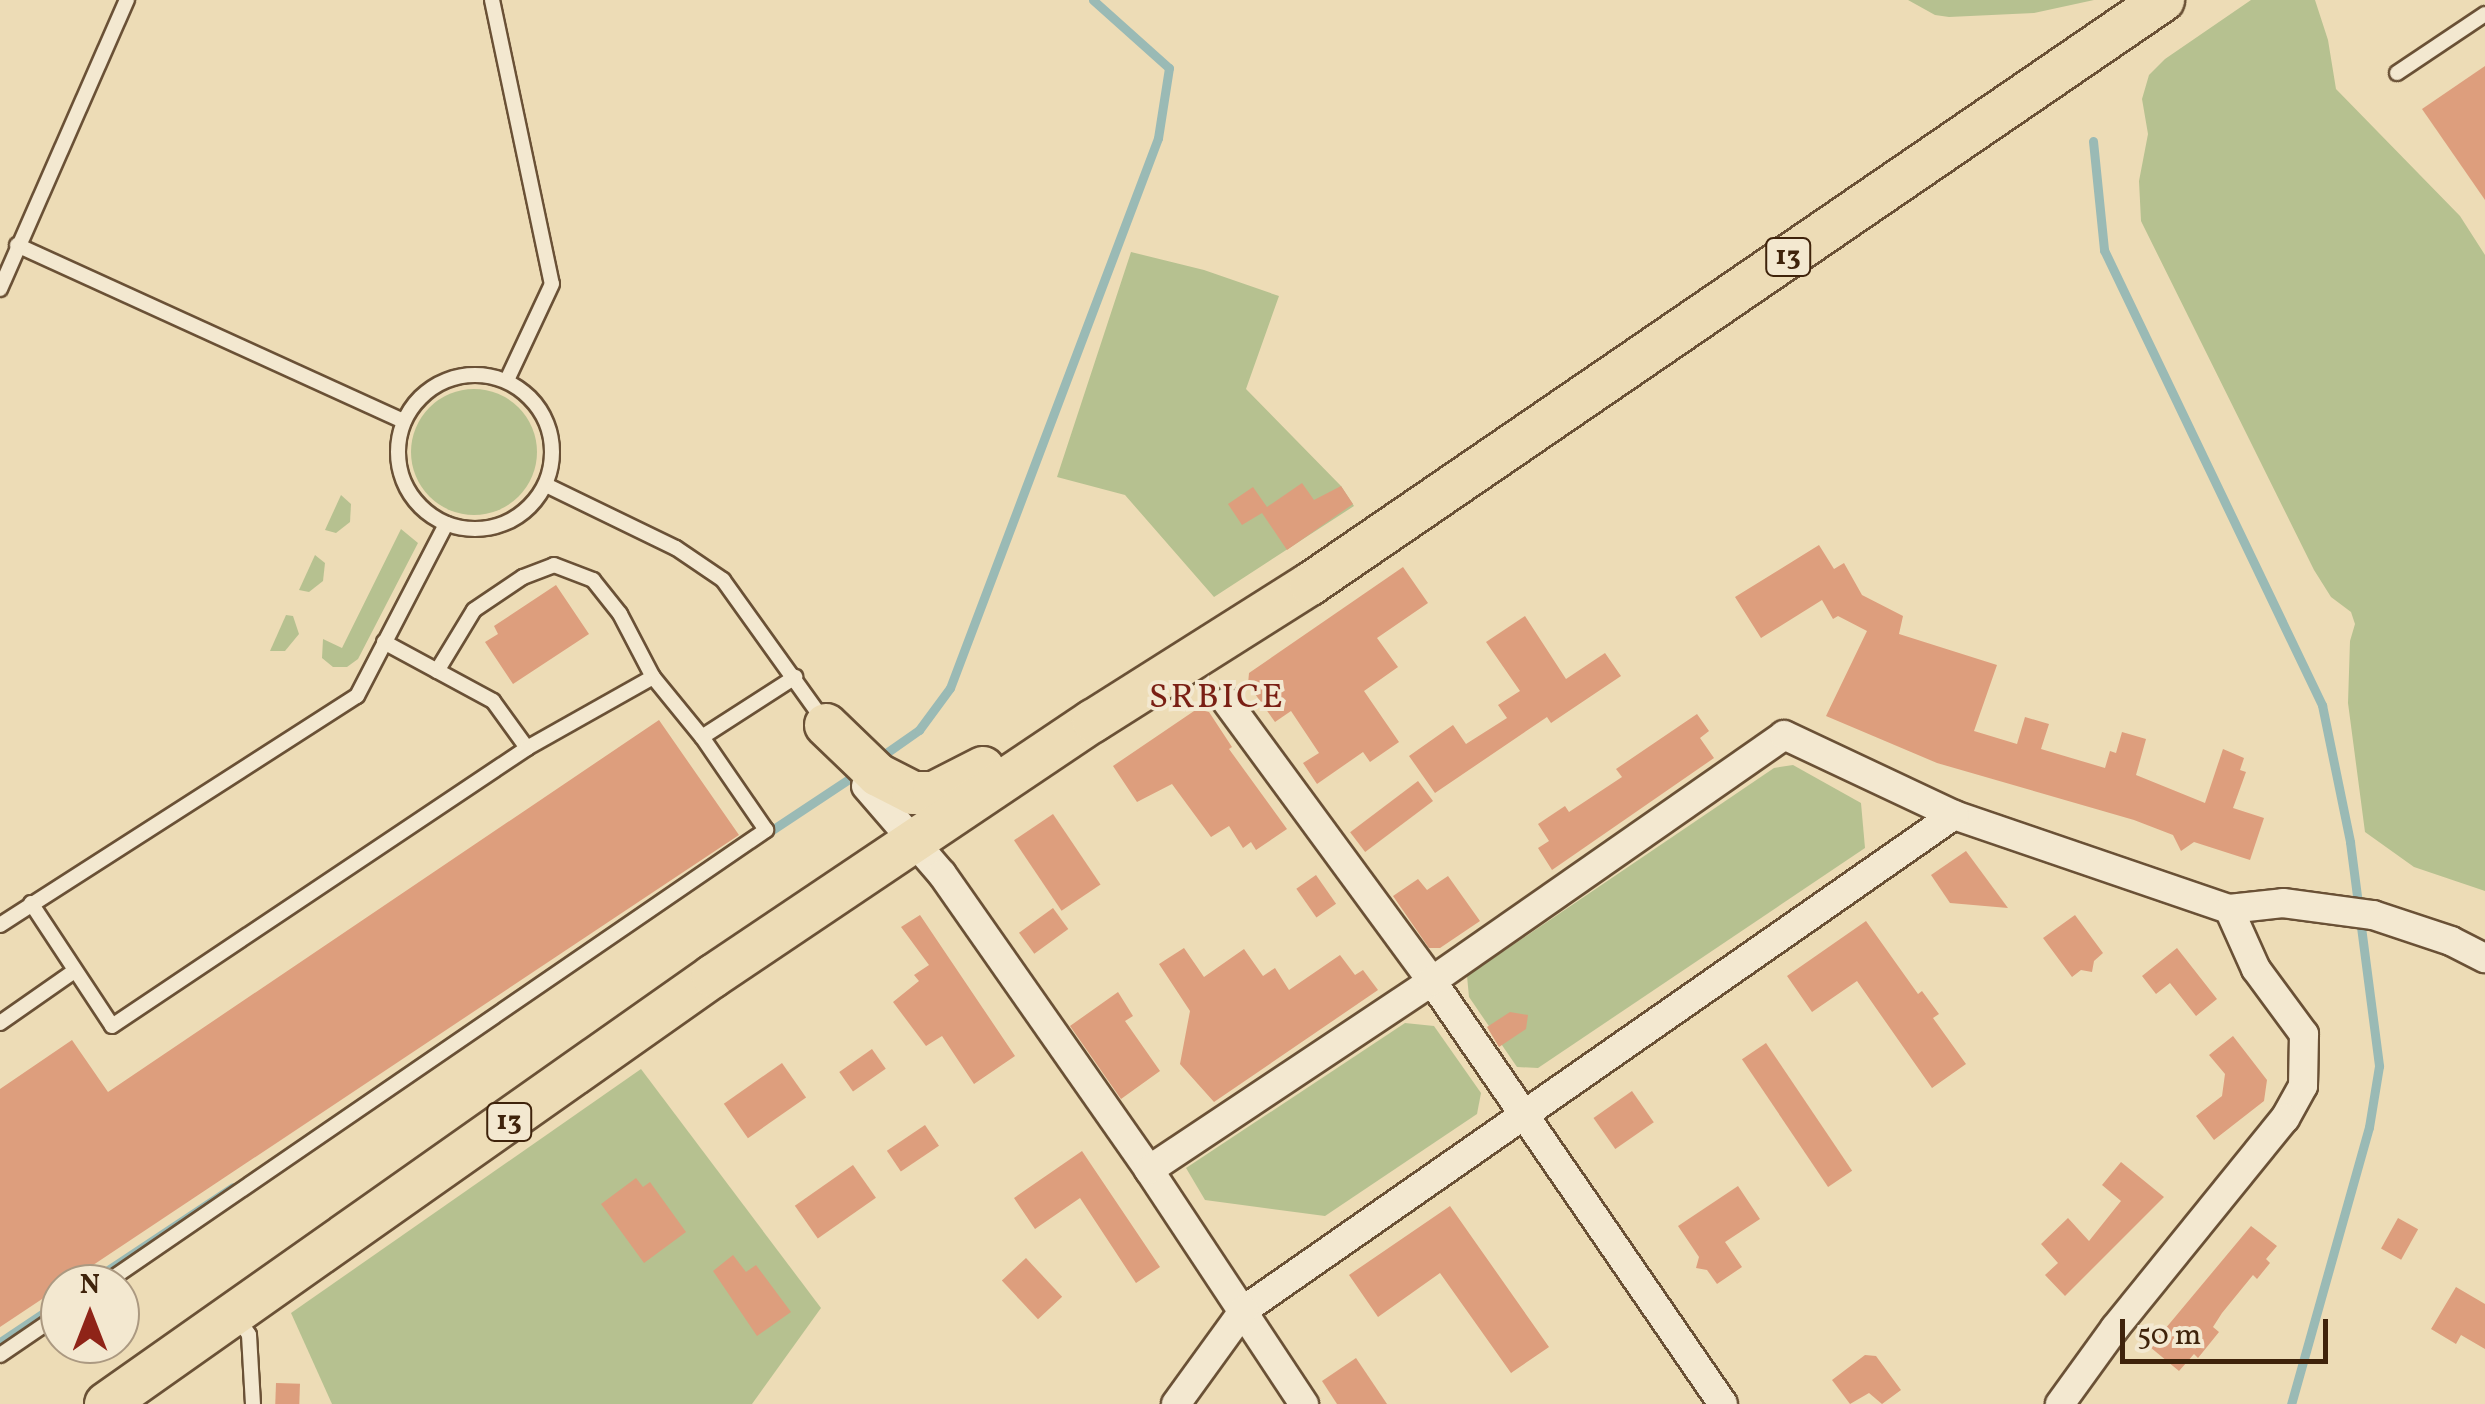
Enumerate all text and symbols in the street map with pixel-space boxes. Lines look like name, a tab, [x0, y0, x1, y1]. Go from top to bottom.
road number: 13	[1763, 234, 1813, 280]
district label: SRBICE	[1149, 677, 1285, 719]
road number: 13	[484, 1099, 534, 1145]
north arrow	[40, 1264, 140, 1364]
text: N	[80, 1266, 100, 1305]
scale bar	[2125, 1299, 2332, 1361]
text: 50 m	[2137, 1315, 2201, 1357]

